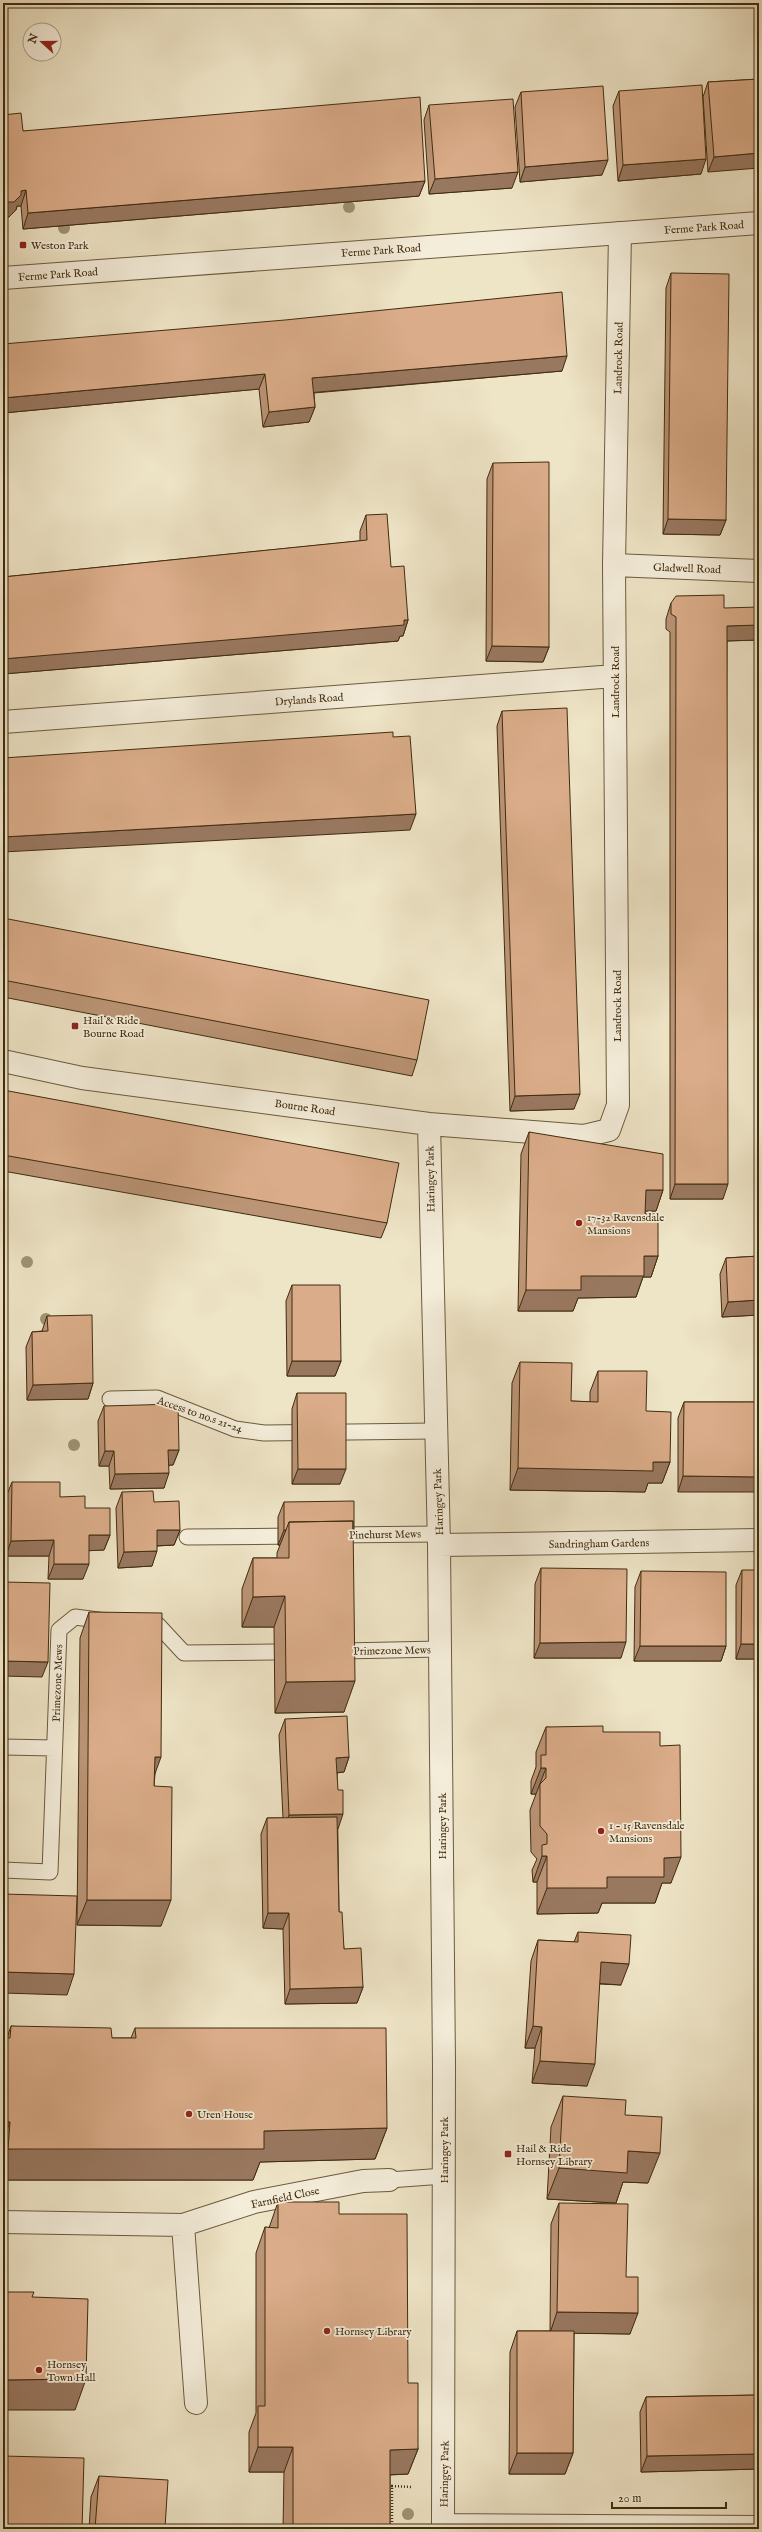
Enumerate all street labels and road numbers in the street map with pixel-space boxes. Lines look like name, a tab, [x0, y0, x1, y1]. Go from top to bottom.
street label: Ferme Park Road	[664, 218, 745, 238]
street label: Ferme Park Road	[341, 241, 422, 261]
street label: Ferme Park Road	[18, 265, 99, 285]
street label: Landrock Road	[611, 322, 627, 394]
street label: Gladwell Road	[653, 561, 721, 577]
street label: Landrock Road	[609, 646, 623, 718]
street label: Drylands Road	[274, 691, 344, 709]
street label: Landrock Road	[611, 970, 625, 1042]
street label: Bourne Road	[274, 1097, 336, 1119]
street label: Haringey Park	[423, 1145, 439, 1213]
street label: Access to no.s 21-24	[154, 1393, 245, 1436]
street label: Haringey Park	[431, 1468, 447, 1536]
street label: Pinehurst Mews	[349, 1527, 421, 1543]
street label: Sandringham Gardens	[549, 1536, 650, 1552]
street label: Primezone Mews	[353, 1643, 431, 1659]
street label: Primezone Mews	[50, 1644, 66, 1722]
street label: Haringey Park	[436, 1792, 450, 1859]
street label: Haringey Park	[438, 2116, 452, 2183]
street label: Farnfield Close	[250, 2184, 321, 2212]
street label: Haringey Park	[437, 2440, 453, 2508]

